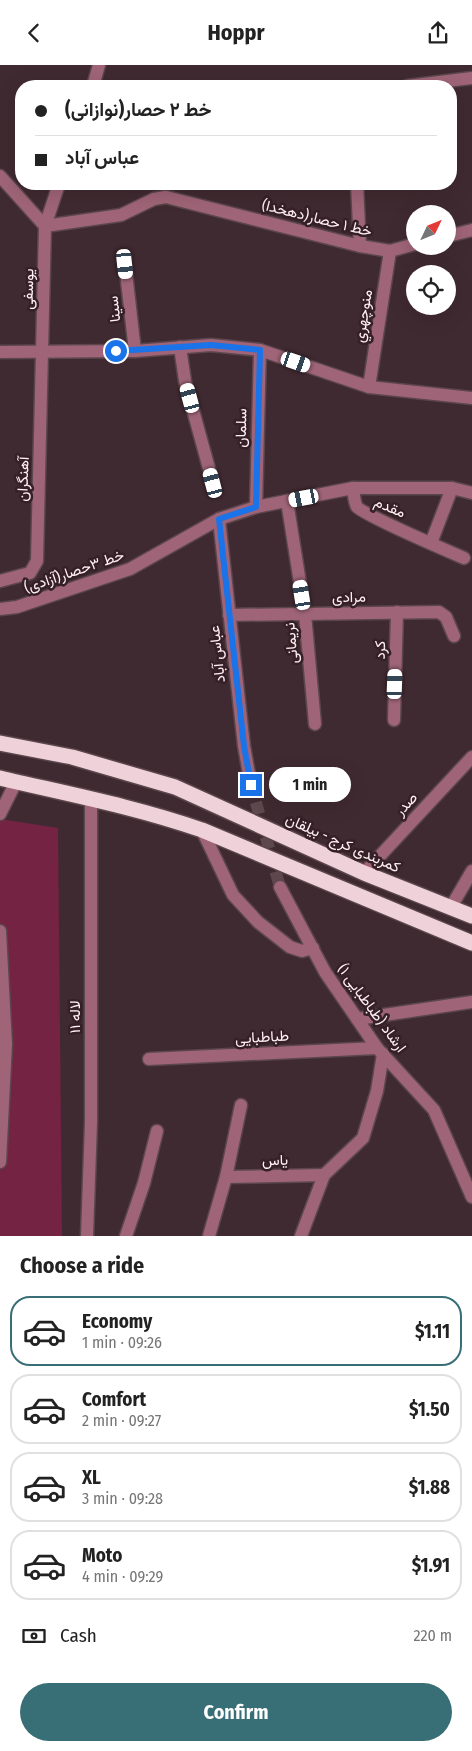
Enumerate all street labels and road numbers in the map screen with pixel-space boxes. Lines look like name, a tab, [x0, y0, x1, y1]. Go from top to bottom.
street label: خط ۱ حصار(دهخدا)	[260, 196, 374, 240]
street label: یوسفی	[19, 268, 38, 310]
street label: منوچهري	[350, 288, 380, 345]
street label: سینا	[104, 295, 124, 323]
street label: سلمان	[232, 408, 250, 448]
street label: آهنگران	[13, 455, 33, 502]
street label: مقدم	[371, 492, 408, 523]
street label: خط ۳حصار(آزادی)	[22, 545, 127, 597]
street label: مرادی	[332, 588, 366, 607]
street label: نریمانی	[280, 622, 303, 664]
street label: عباس آباد	[205, 624, 230, 683]
street label: کرد	[371, 640, 389, 660]
street label: صدر	[390, 788, 421, 820]
street label: کمربندی کرج - بیلقان	[282, 810, 403, 878]
street label: ارشاد (طباطبایی ۱)	[333, 960, 410, 1056]
street label: لاله ۱۱	[66, 1001, 84, 1033]
street label: طباطبایی	[234, 1027, 290, 1048]
street label: یاس	[262, 1151, 288, 1170]

